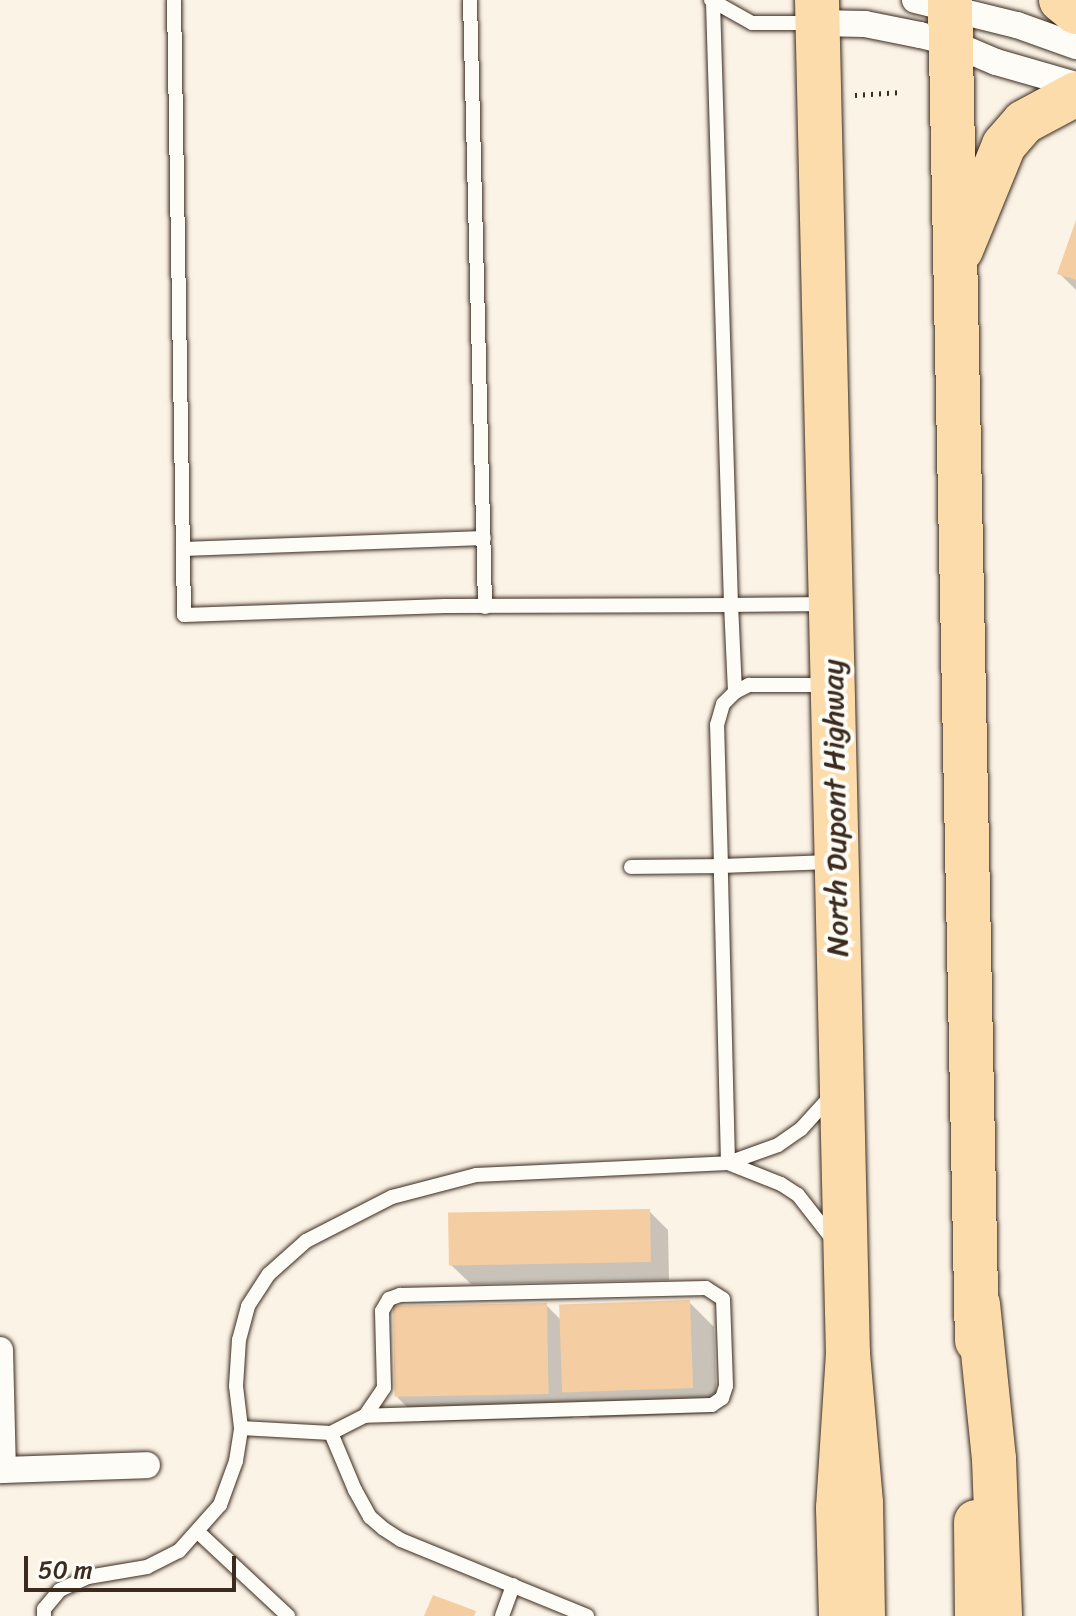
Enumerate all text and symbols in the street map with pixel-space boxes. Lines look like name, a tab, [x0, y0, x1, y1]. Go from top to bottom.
street label: North Dupont Highway	[814, 659, 856, 957]
scale bar	[28, 1540, 240, 1590]
text: 50 m	[38, 1549, 93, 1591]

